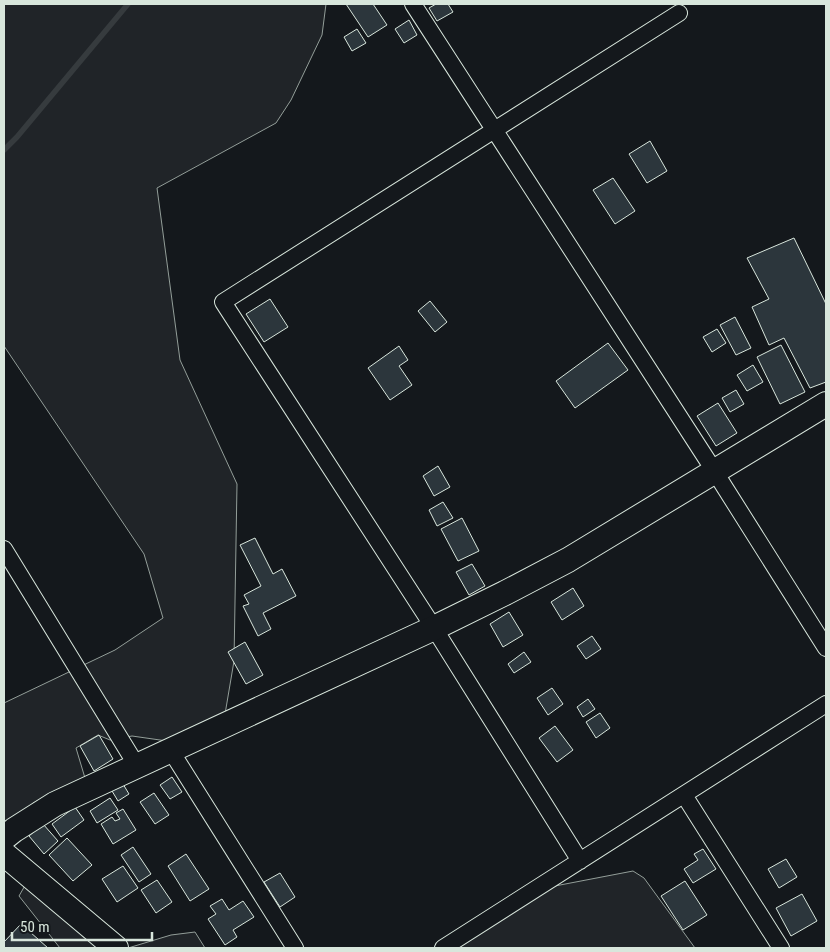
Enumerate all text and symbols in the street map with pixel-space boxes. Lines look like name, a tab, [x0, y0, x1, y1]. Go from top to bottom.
scale bar	[12, 910, 152, 942]
text: 50 m	[20, 918, 50, 936]

